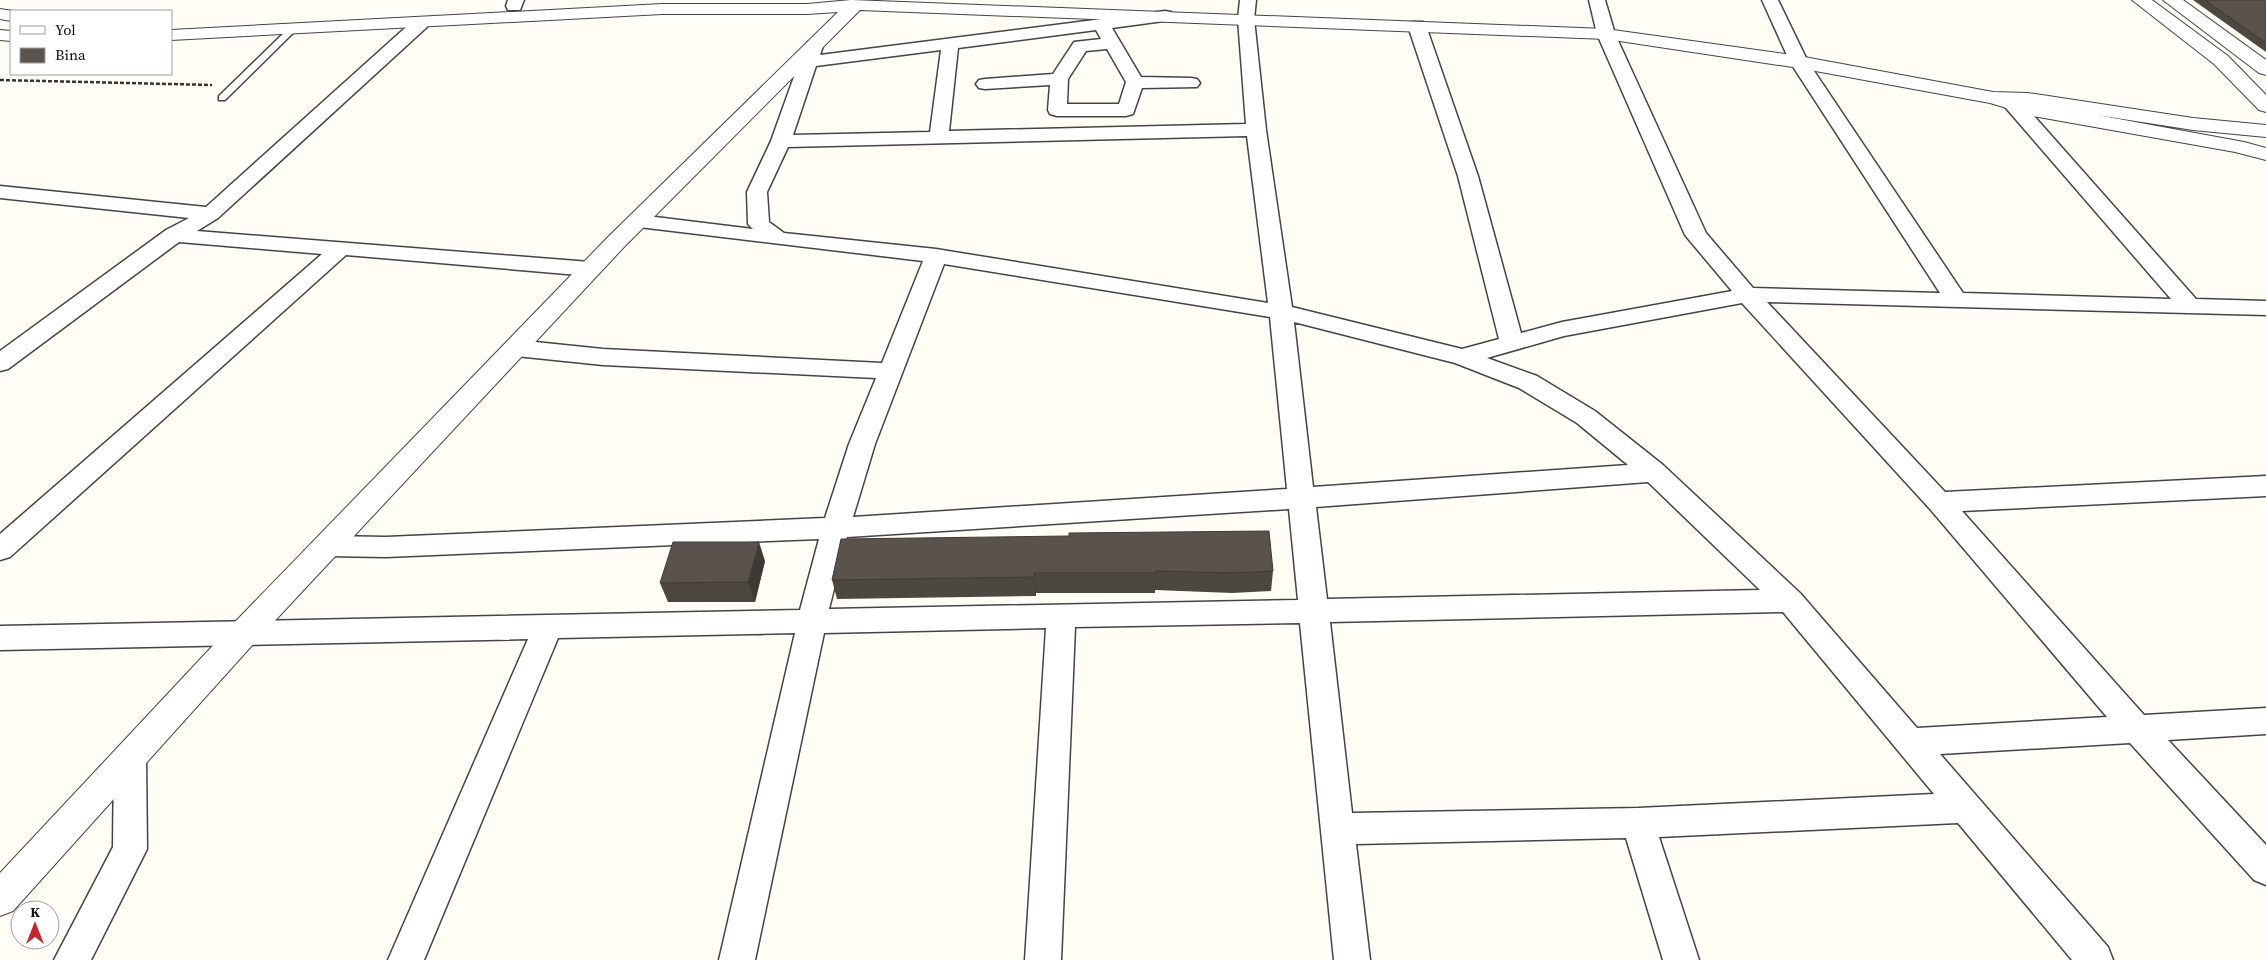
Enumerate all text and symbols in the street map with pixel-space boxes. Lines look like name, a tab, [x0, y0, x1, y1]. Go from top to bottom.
legend	[10, 10, 172, 75]
text: Yol	[55, 19, 76, 40]
text: Bina	[55, 44, 86, 65]
north arrow	[10, 900, 60, 950]
text: K	[30, 902, 40, 922]

